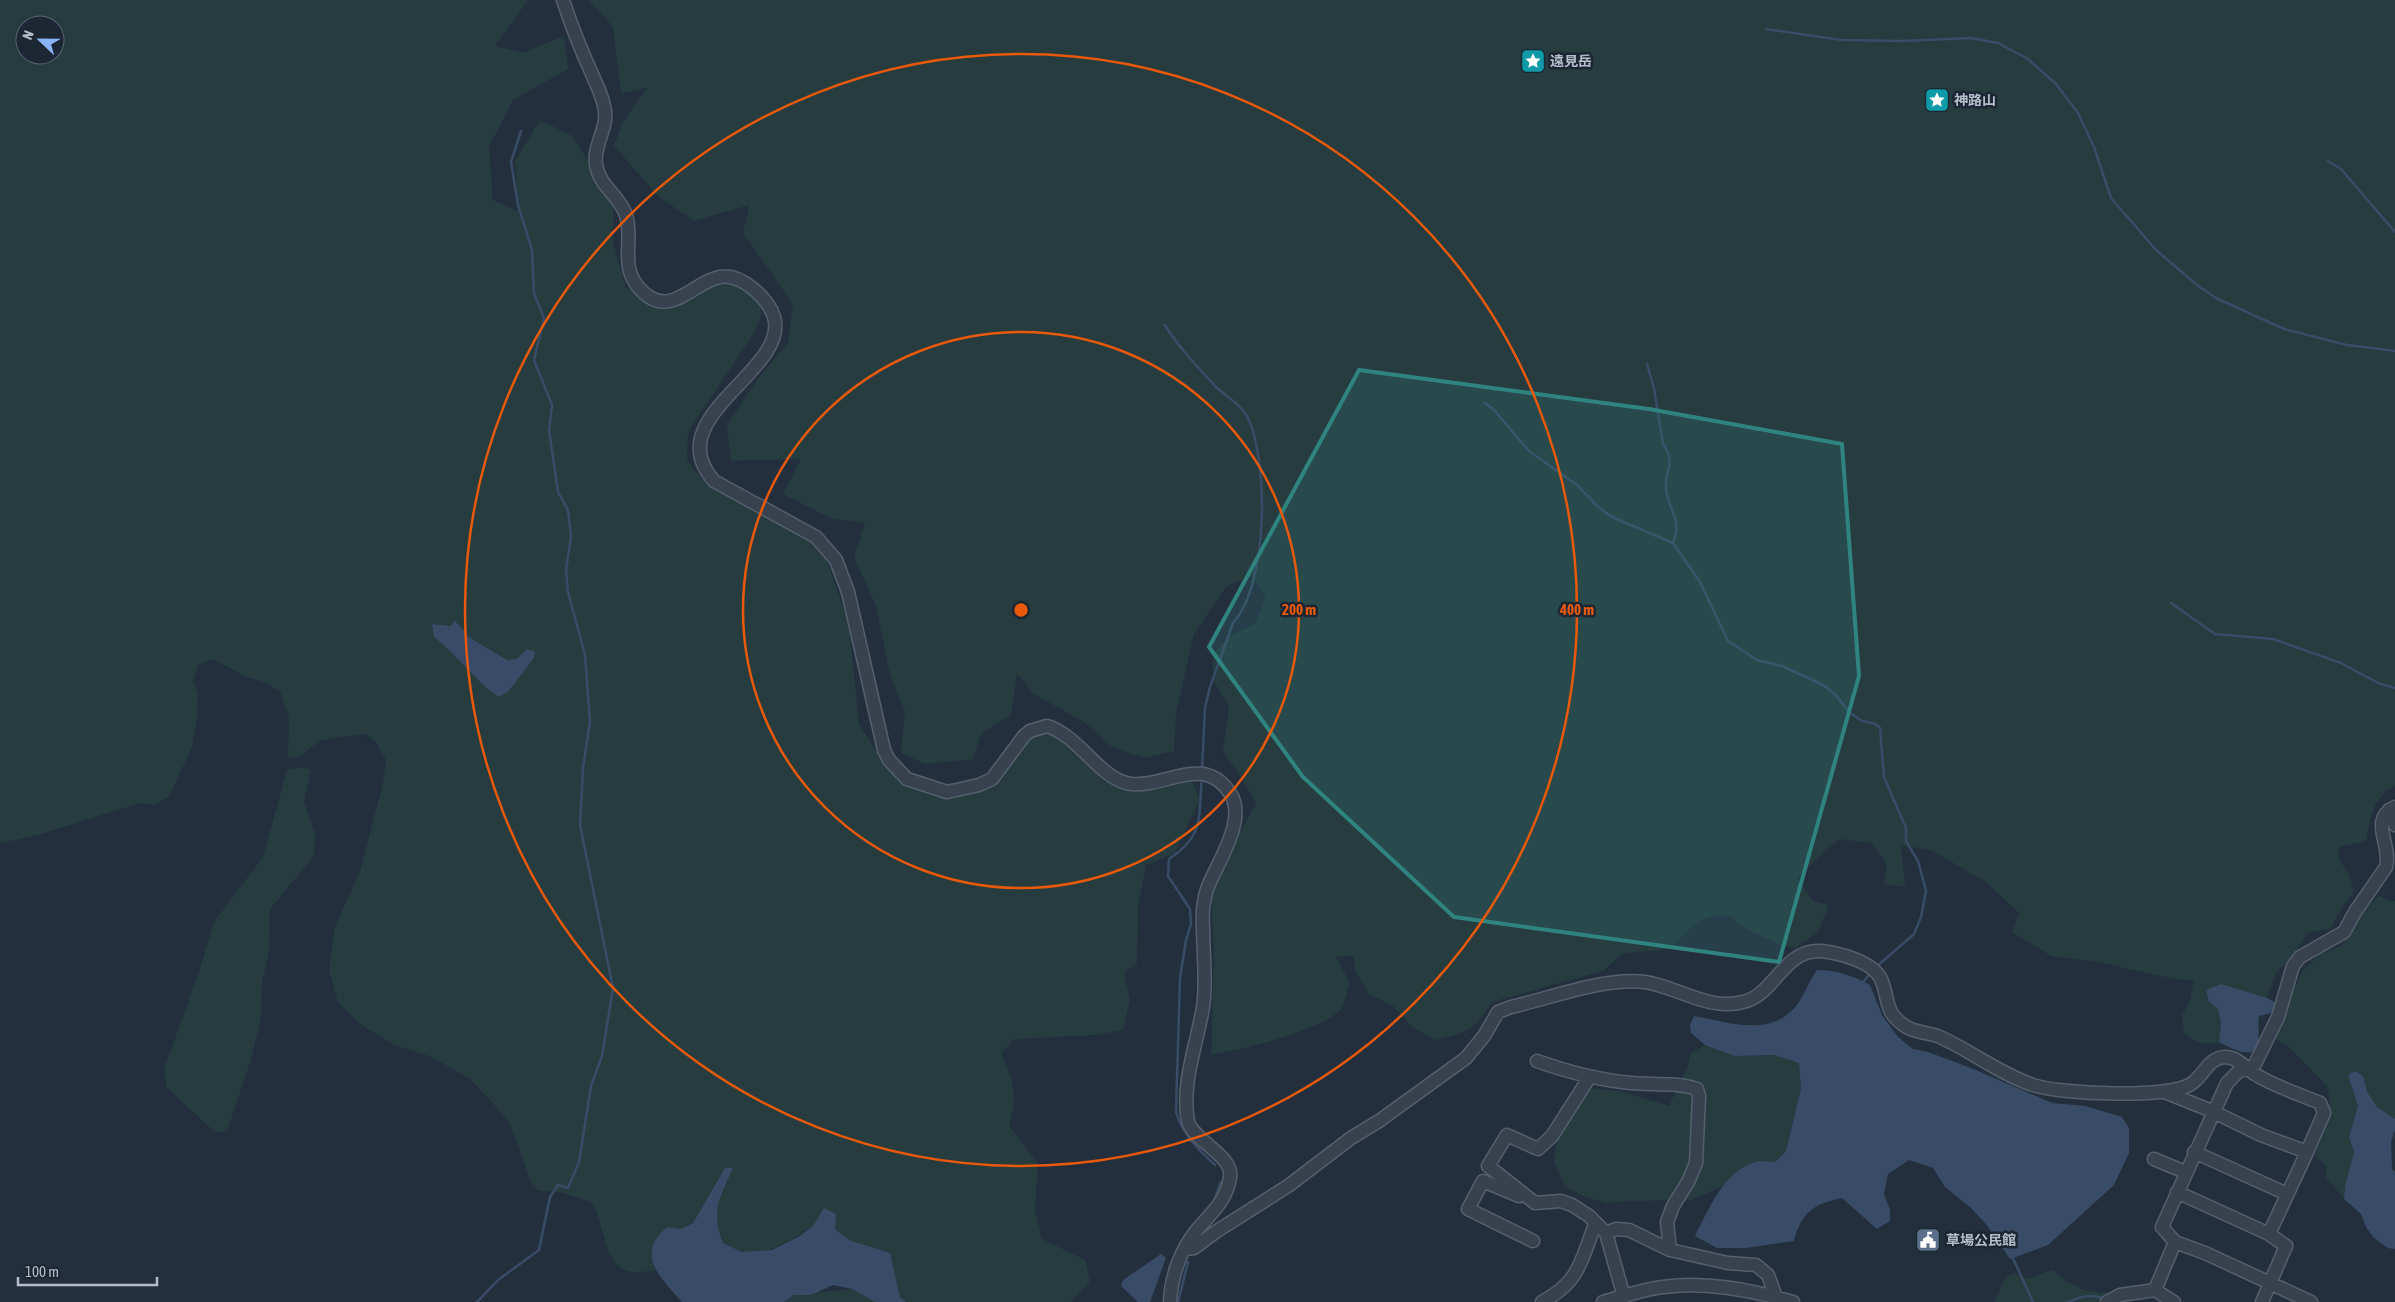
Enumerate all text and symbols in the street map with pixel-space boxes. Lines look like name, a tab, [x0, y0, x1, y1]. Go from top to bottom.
north arrow	[15, 15, 65, 65]
text: N	[19, 28, 37, 42]
place icon: 遠見岳	[1520, 48, 1546, 74]
place label: 遠見岳	[1550, 53, 1592, 69]
place icon: 神路山	[1924, 87, 1950, 113]
place label: 神路山	[1954, 92, 1996, 108]
centre of rings	[1012, 601, 1030, 619]
text: 200 m	[1282, 601, 1316, 618]
text: 400 m	[1559, 601, 1594, 618]
public building icon: 草場公民館	[1915, 1227, 1941, 1253]
place label: 草場公民館	[1946, 1232, 2016, 1248]
scale bar	[18, 1254, 156, 1286]
text: 100 m	[25, 1263, 59, 1280]

